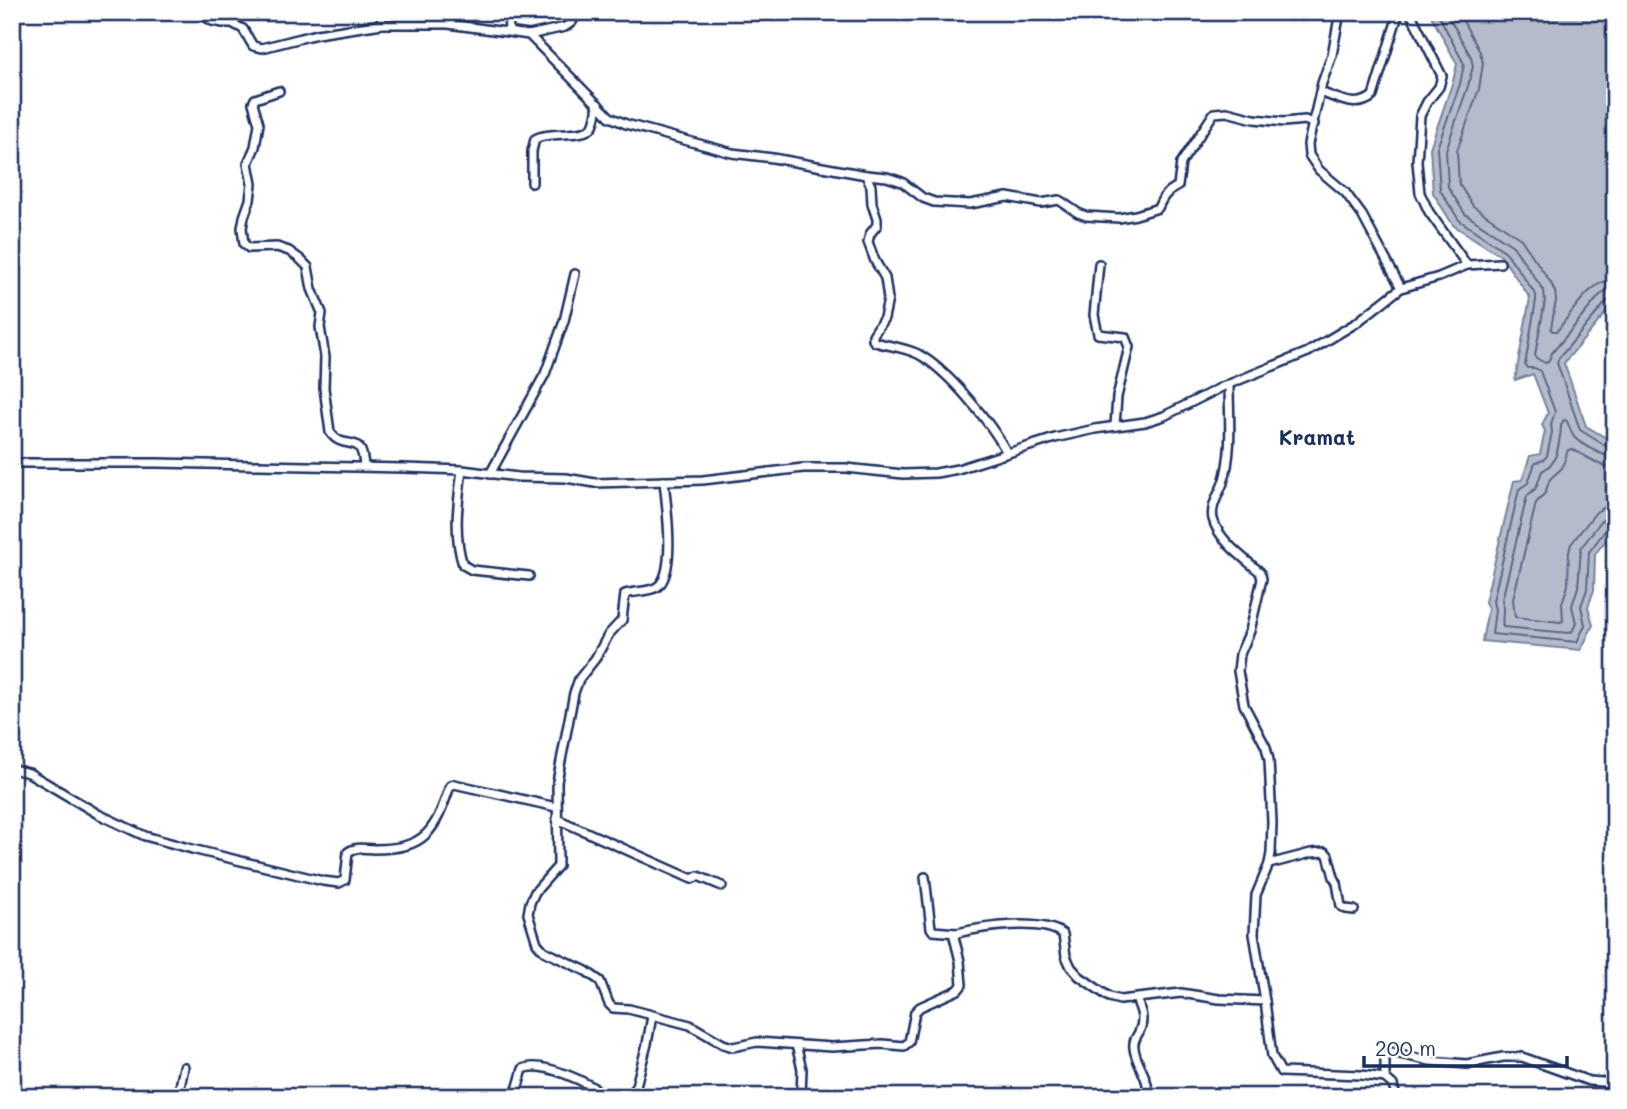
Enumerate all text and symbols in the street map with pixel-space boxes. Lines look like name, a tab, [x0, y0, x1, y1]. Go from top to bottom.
district label: Kramat	[1279, 423, 1355, 450]
scale bar	[1364, 1025, 1568, 1069]
text: 200 m	[1375, 1034, 1436, 1061]

